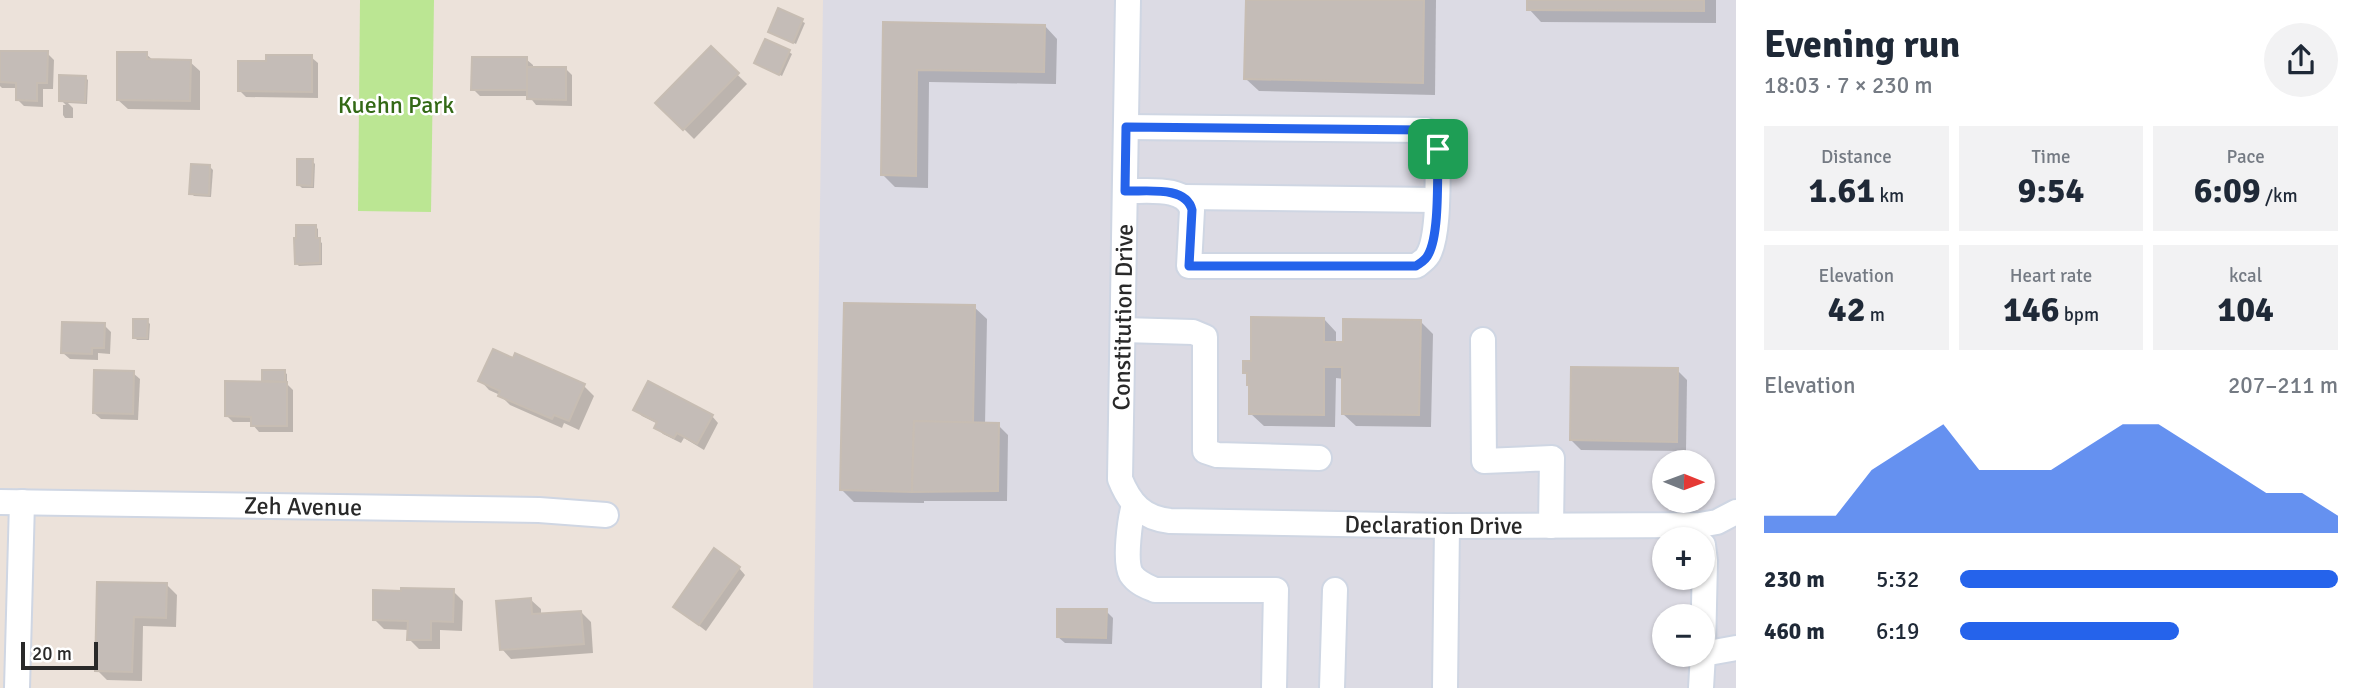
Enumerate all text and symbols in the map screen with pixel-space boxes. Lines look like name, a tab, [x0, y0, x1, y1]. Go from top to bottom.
text: Evening run	[1764, 21, 1960, 68]
button: share	[2264, 23, 2338, 97]
text: 18:03 · 7 × 230 m	[1764, 71, 1933, 100]
park label: Kuehn Park	[338, 90, 454, 120]
pin	[1408, 119, 1468, 179]
icon: arrive	[1419, 130, 1457, 168]
text: Distance	[1821, 145, 1892, 169]
text: Time	[2031, 145, 2071, 169]
text: Pace	[2227, 145, 2265, 169]
text: 1.61	[1809, 169, 1875, 212]
text: 9:54	[2017, 169, 2085, 212]
text: 6:09	[2194, 169, 2261, 212]
text: km	[1875, 184, 1904, 208]
text: /km	[2261, 184, 2298, 208]
street label: Constitution Drive	[1106, 223, 1140, 411]
text: Elevation	[1818, 264, 1894, 288]
text: Heart rate	[2010, 264, 2092, 288]
text: kcal	[2229, 264, 2262, 288]
text: 42	[1828, 288, 1866, 331]
text: 146	[2003, 288, 2060, 331]
text: 104	[2217, 288, 2274, 331]
text: m	[1866, 303, 1885, 327]
text: bpm	[2060, 303, 2099, 327]
text: Elevation	[1764, 371, 1856, 400]
text: 207–211 m	[2228, 371, 2338, 400]
north arrow	[1652, 450, 1715, 513]
map controls	[1652, 450, 1715, 667]
street label: Zeh Avenue	[244, 491, 362, 522]
street label: Declaration Drive	[1344, 509, 1523, 541]
button: +	[1652, 527, 1715, 590]
text: 230 m	[1764, 565, 1825, 594]
text: 5:32	[1876, 565, 1919, 594]
button: −	[1652, 604, 1715, 667]
text: 460 m	[1764, 617, 1825, 646]
text: 6:19	[1876, 617, 1919, 646]
scale bar	[21, 639, 98, 671]
text: 20 m	[32, 642, 72, 666]

